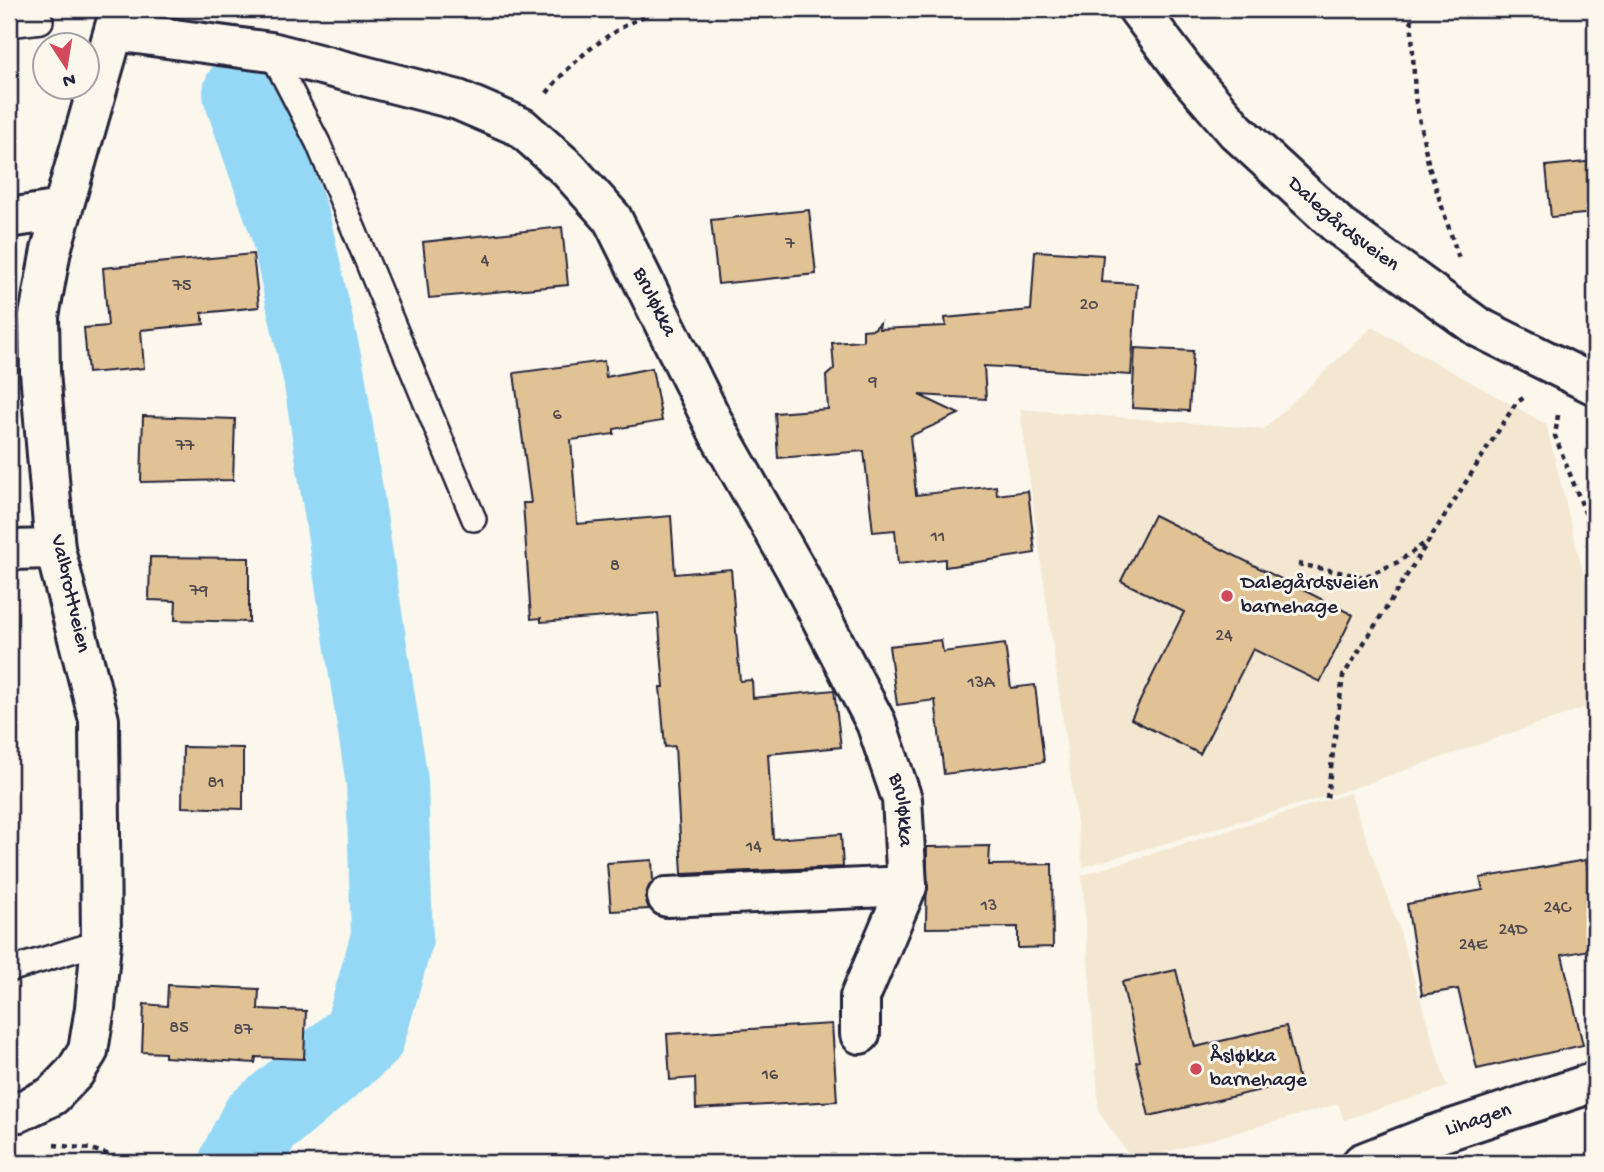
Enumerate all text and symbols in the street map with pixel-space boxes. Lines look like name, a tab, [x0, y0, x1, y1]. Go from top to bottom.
north arrow	[32, 32, 102, 102]
text: N	[60, 67, 77, 92]
street label: Dalegårdsveien	[1280, 170, 1404, 278]
house number: 7	[784, 234, 795, 255]
house number: 4	[481, 251, 490, 272]
street label: Bruløkka	[626, 263, 682, 342]
house number: 75	[172, 276, 191, 297]
house number: 20	[1079, 295, 1099, 316]
house number: 9	[867, 372, 878, 393]
house number: 6	[552, 405, 562, 426]
house number: 77	[175, 436, 195, 457]
house number: 11	[930, 527, 945, 548]
street label: Valbrottveien	[43, 532, 95, 655]
house number: 8	[610, 556, 620, 577]
place label: Dalegårdsveien barnehage	[1239, 572, 1378, 621]
house number: 79	[189, 581, 208, 602]
marker: Dalegårdsveien barnehage	[1219, 588, 1235, 604]
house number: 24	[1215, 626, 1233, 647]
house number: 13A	[966, 673, 996, 694]
street label: Bruløkka	[881, 769, 917, 849]
house number: 81	[207, 773, 225, 794]
house number: 14	[745, 837, 762, 858]
house number: 13	[980, 896, 997, 917]
house number: 24C	[1543, 898, 1572, 919]
house number: 24D	[1498, 920, 1528, 941]
house number: 24E	[1459, 935, 1488, 956]
house number: 85	[169, 1018, 189, 1039]
house number: 87	[233, 1020, 253, 1041]
place label: Åsløkka barnehage	[1210, 1043, 1308, 1094]
marker: Åsløkka barnehage	[1188, 1061, 1204, 1077]
house number: 16	[761, 1065, 779, 1086]
street label: Lihagen	[1442, 1098, 1515, 1143]

